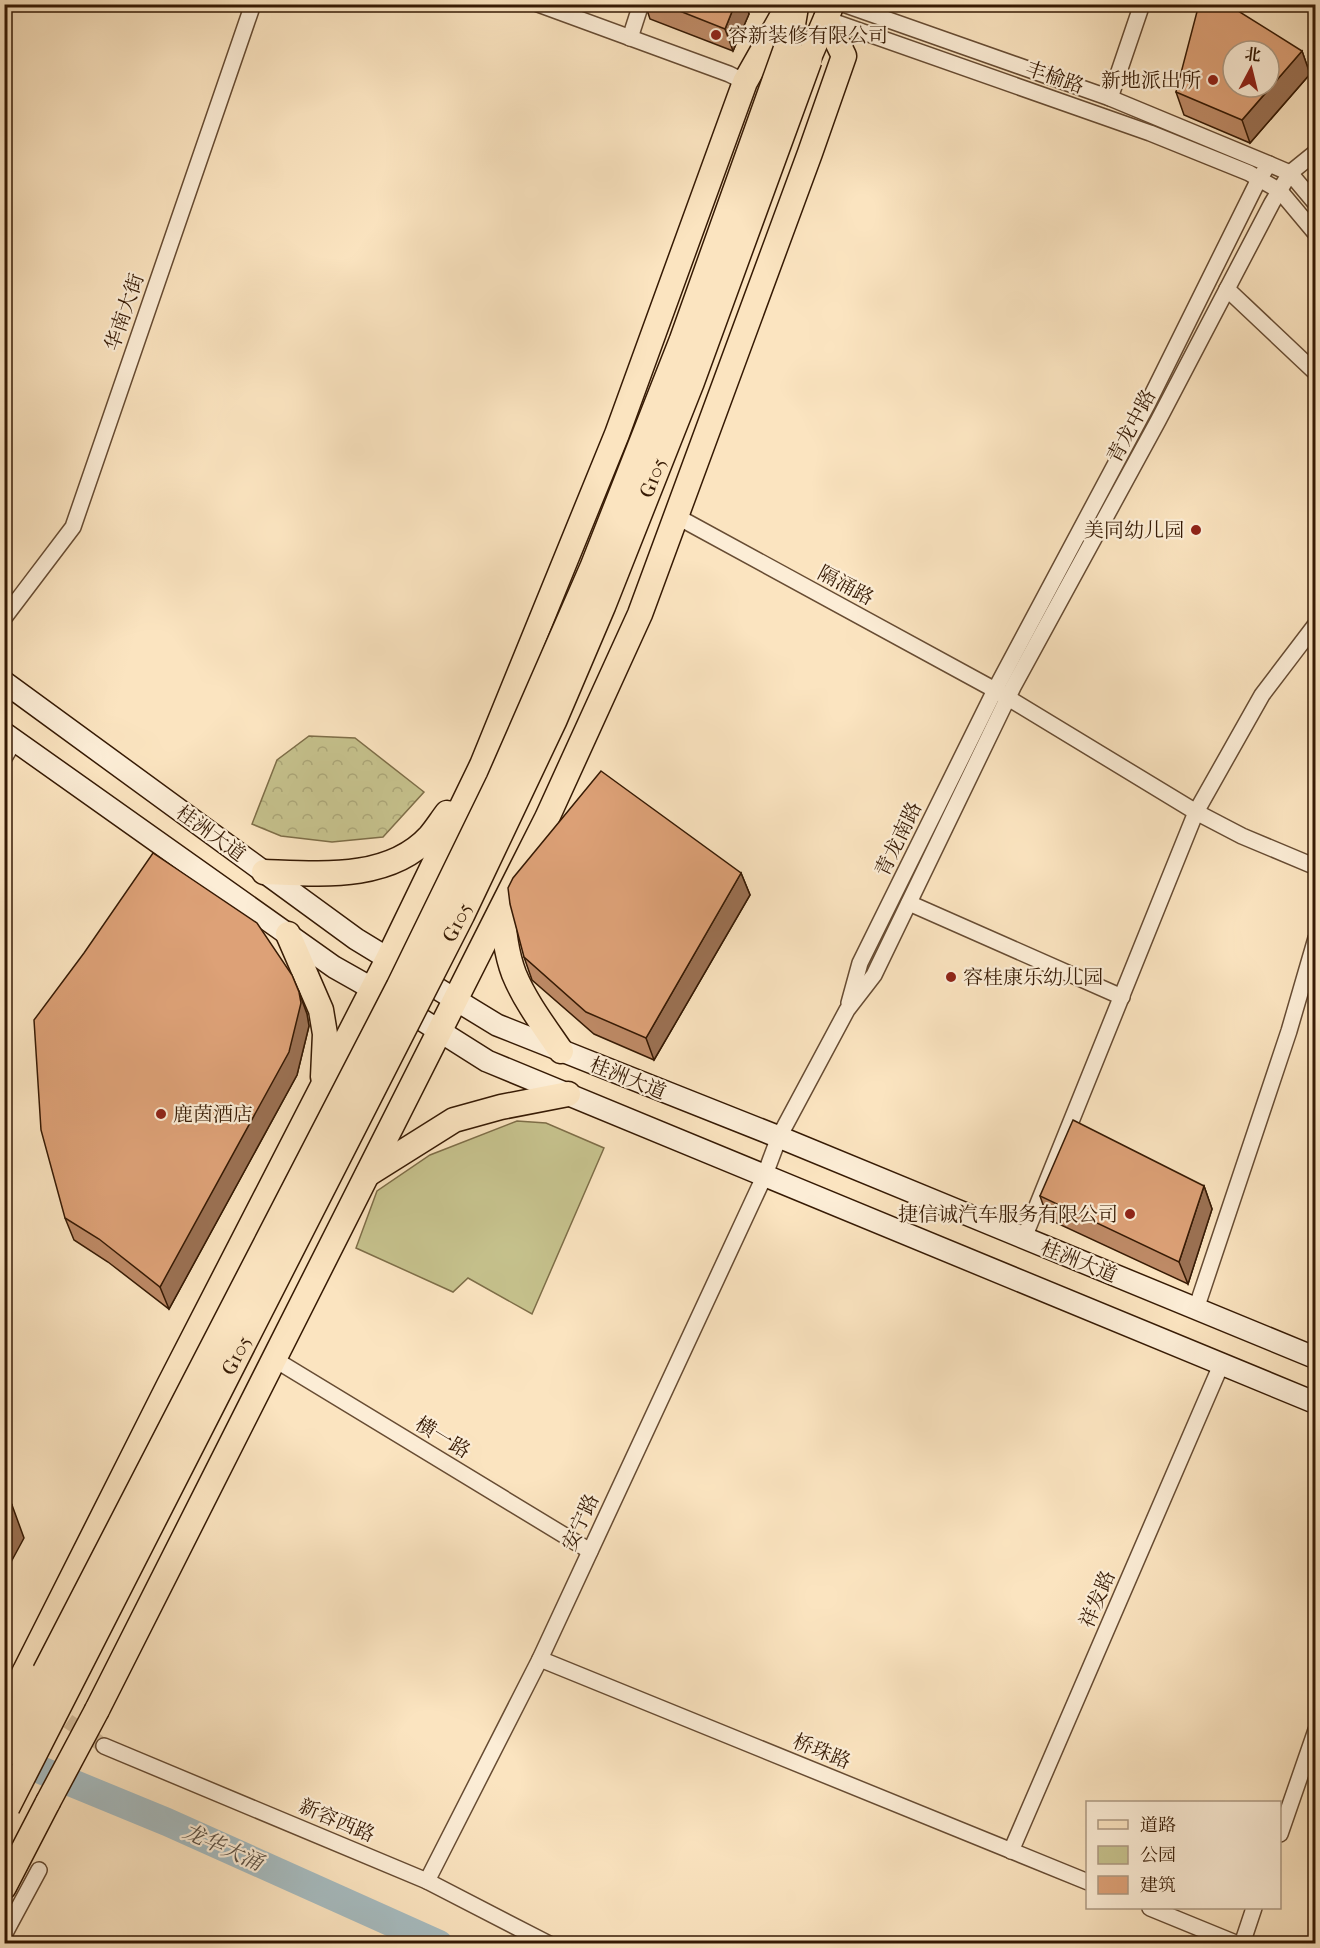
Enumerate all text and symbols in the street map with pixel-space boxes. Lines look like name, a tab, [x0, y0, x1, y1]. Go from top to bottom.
place label: 容新装修有限公司	[728, 24, 888, 47]
marker: 容新装修有限公司	[709, 28, 723, 42]
north arrow	[1221, 39, 1281, 99]
text: 北	[1244, 44, 1262, 65]
street label: 丰榆路	[1023, 57, 1087, 98]
place label: 新地派出所	[1101, 69, 1201, 92]
marker: 新地派出所	[1206, 73, 1220, 87]
street label: 华南大街	[101, 271, 148, 354]
street label: 青龙中路	[1103, 386, 1160, 467]
street label: G105	[635, 455, 671, 501]
place label: 美同幼儿园	[1084, 519, 1184, 542]
marker: 美同幼儿园	[1189, 523, 1203, 537]
street label: 隔涌路	[814, 561, 878, 610]
street label: 青龙南路	[871, 798, 926, 880]
street label: 桂洲大道	[172, 801, 250, 866]
street label: G105	[438, 899, 477, 946]
place label: 容桂康乐幼儿园	[963, 966, 1103, 989]
marker: 容桂康乐幼儿园	[944, 970, 958, 984]
street label: 桂洲大道	[586, 1053, 669, 1104]
place label: 鹿茵酒店	[173, 1103, 253, 1126]
marker: 鹿茵酒店	[154, 1107, 168, 1121]
place label: 捷信诚汽车服务有限公司	[898, 1203, 1118, 1226]
marker: 捷信诚汽车服务有限公司	[1123, 1207, 1137, 1221]
street label: 桂洲大道	[1037, 1236, 1120, 1287]
street label: G105	[217, 1332, 256, 1379]
street label: 横一路	[411, 1412, 474, 1463]
street label: 安宁路	[557, 1490, 604, 1554]
street label: 祥发路	[1075, 1567, 1120, 1631]
street label: 桥珠路	[790, 1730, 854, 1773]
street label: 新容西路	[295, 1794, 378, 1847]
legend	[1086, 1801, 1281, 1909]
text: 道路	[1140, 1815, 1176, 1836]
water label: 龙华大涌	[180, 1819, 268, 1876]
text: 公园	[1140, 1845, 1176, 1866]
text: 建筑	[1140, 1875, 1176, 1896]

